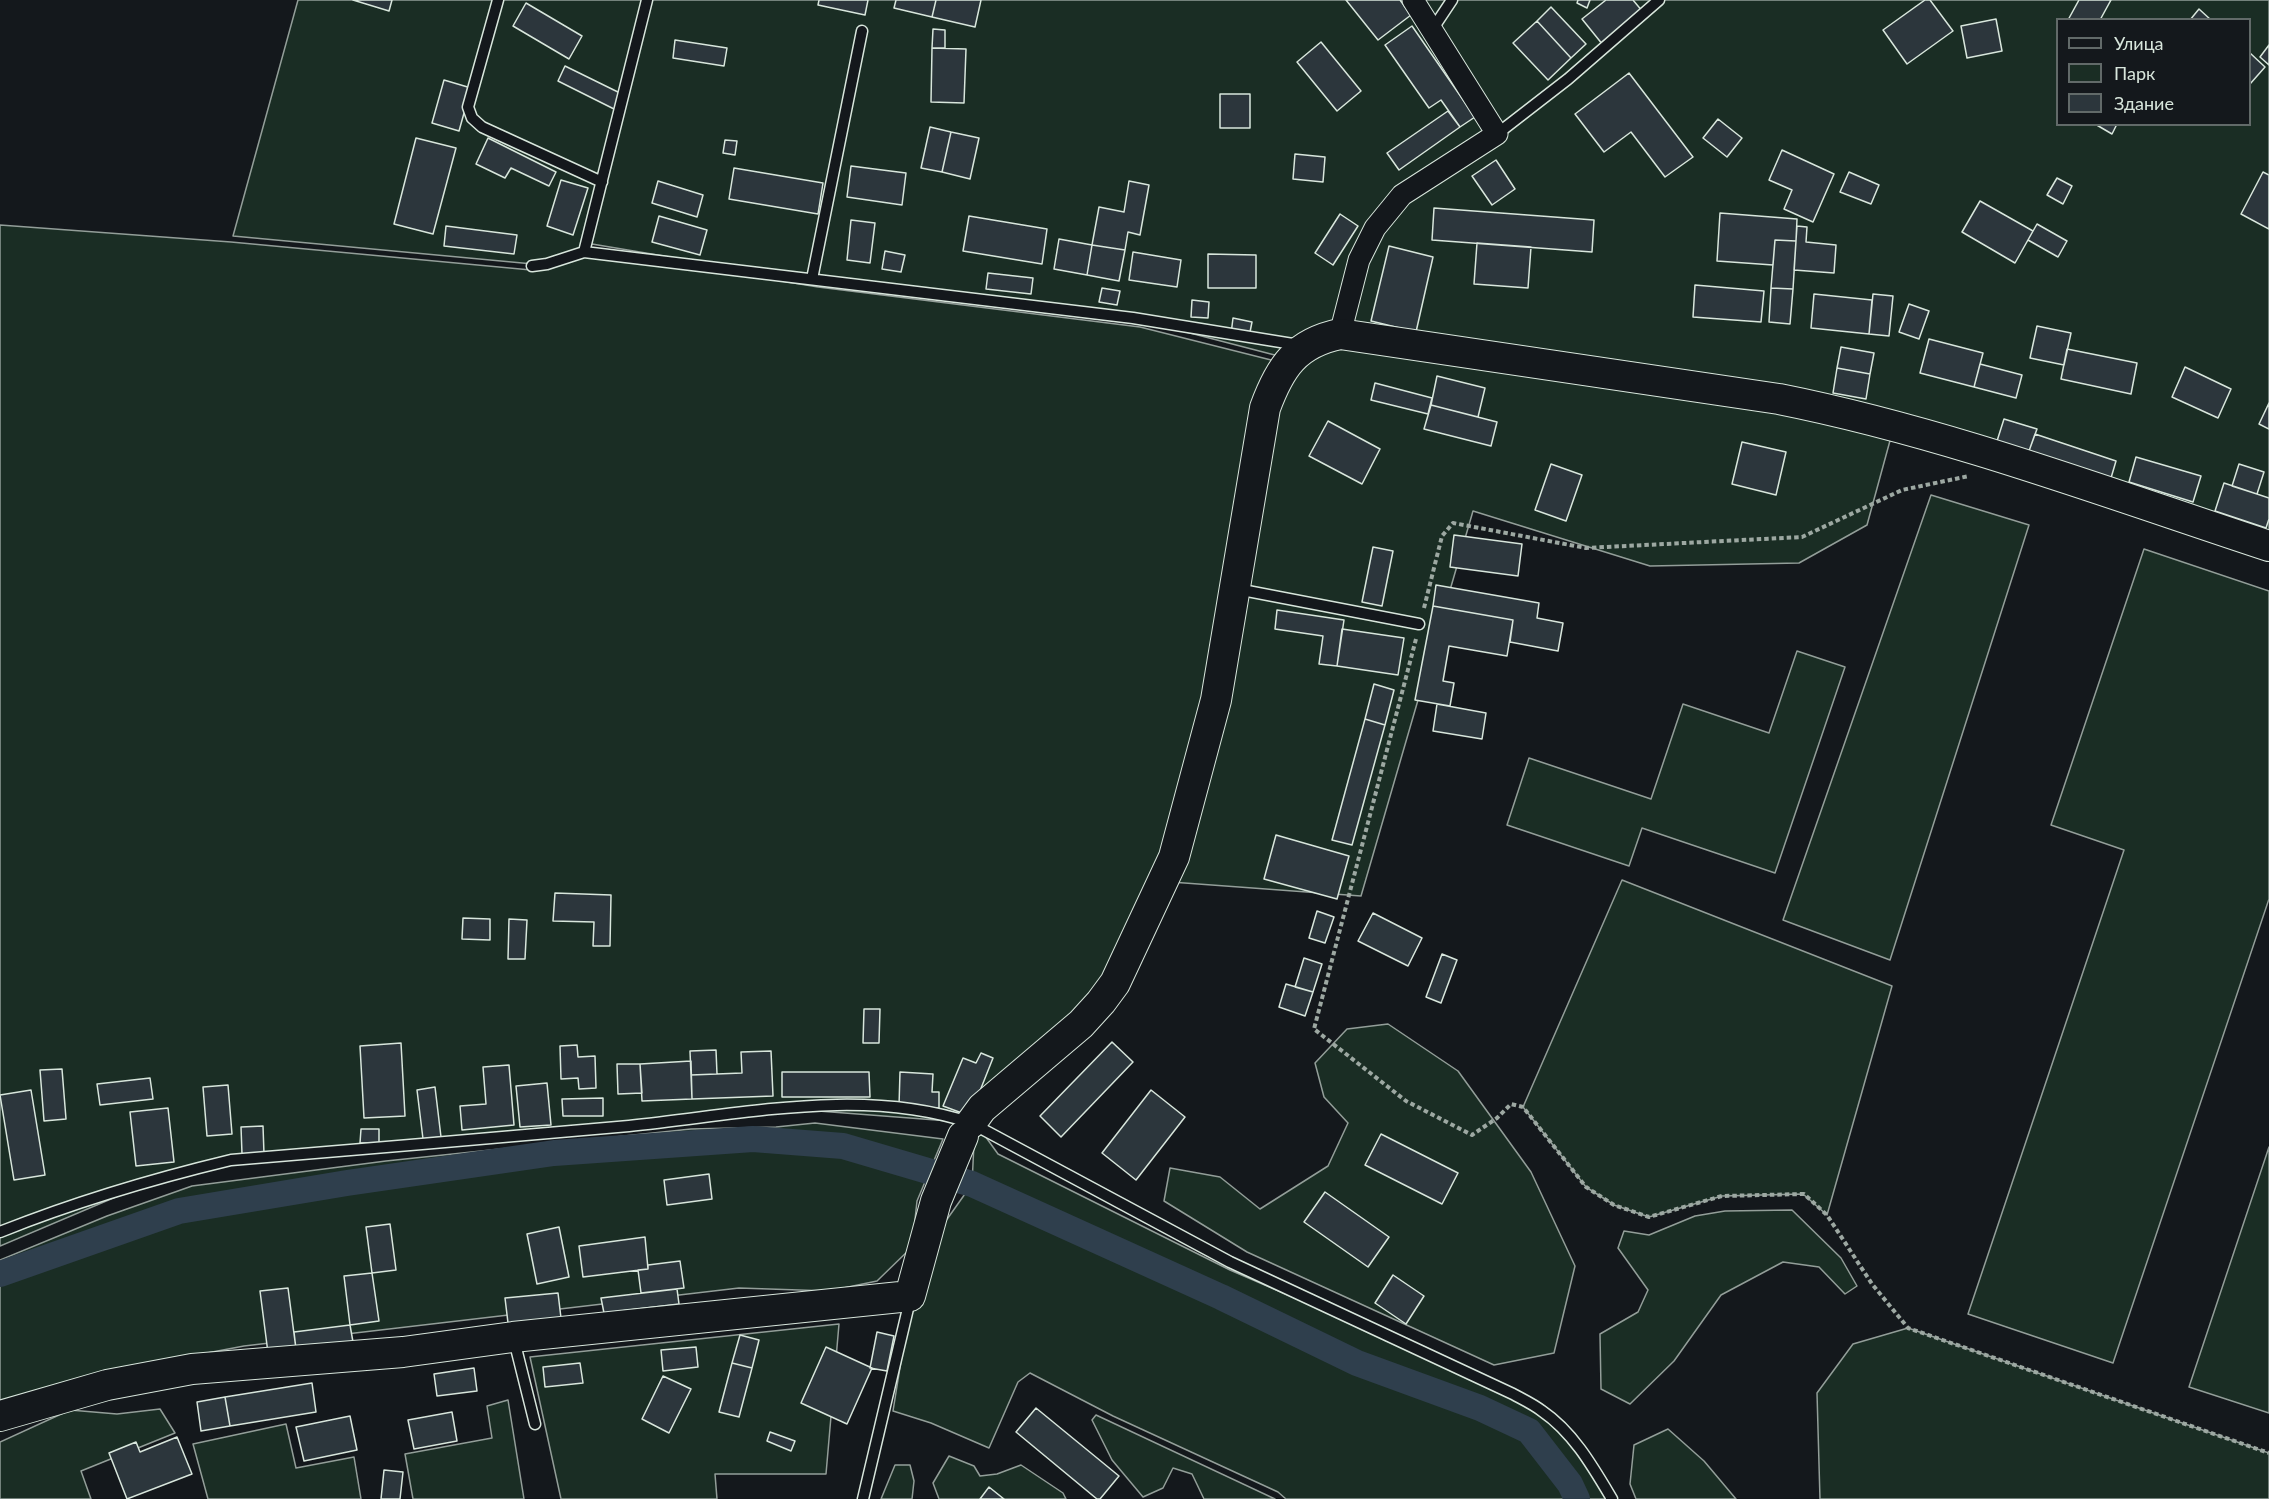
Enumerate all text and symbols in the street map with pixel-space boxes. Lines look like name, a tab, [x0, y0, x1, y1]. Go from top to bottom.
legend	[2056, 18, 2251, 126]
text: Улица	[2114, 32, 2164, 54]
text: Парк	[2114, 62, 2155, 84]
text: Здание	[2114, 92, 2174, 114]

